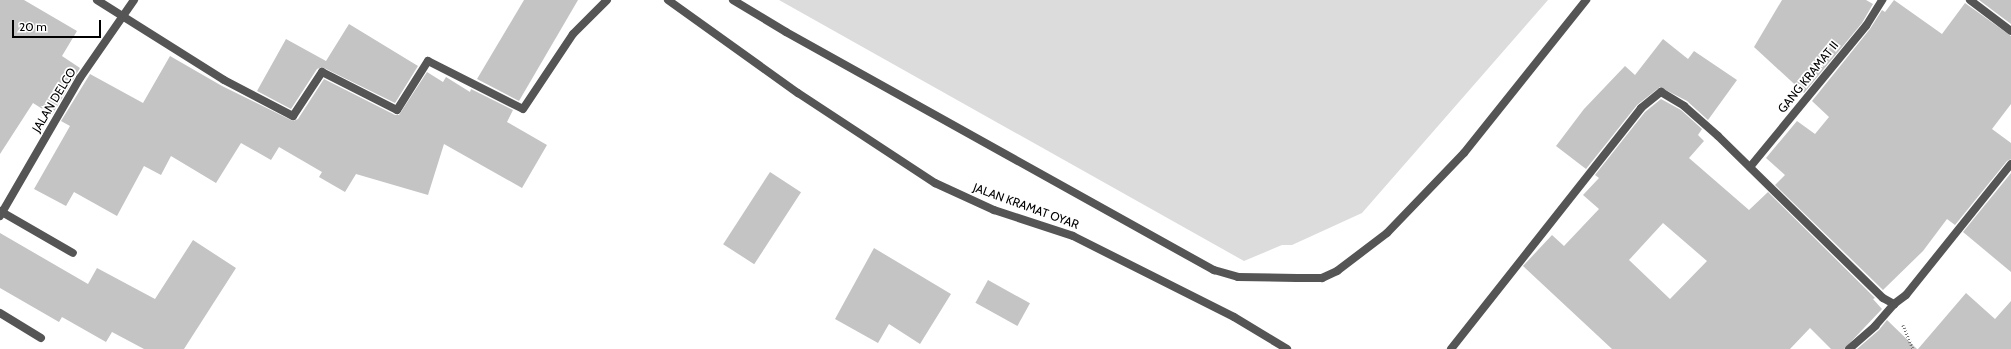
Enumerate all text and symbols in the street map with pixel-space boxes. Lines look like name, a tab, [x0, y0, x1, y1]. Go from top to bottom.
scale bar	[14, 12, 103, 38]
text: 20 m	[19, 19, 47, 34]
street label: GANG KRAMAT II	[1775, 38, 1841, 116]
street label: JALAN DELCO	[29, 65, 79, 135]
street label: JALAN KRAMAT OYAR	[971, 180, 1081, 232]

